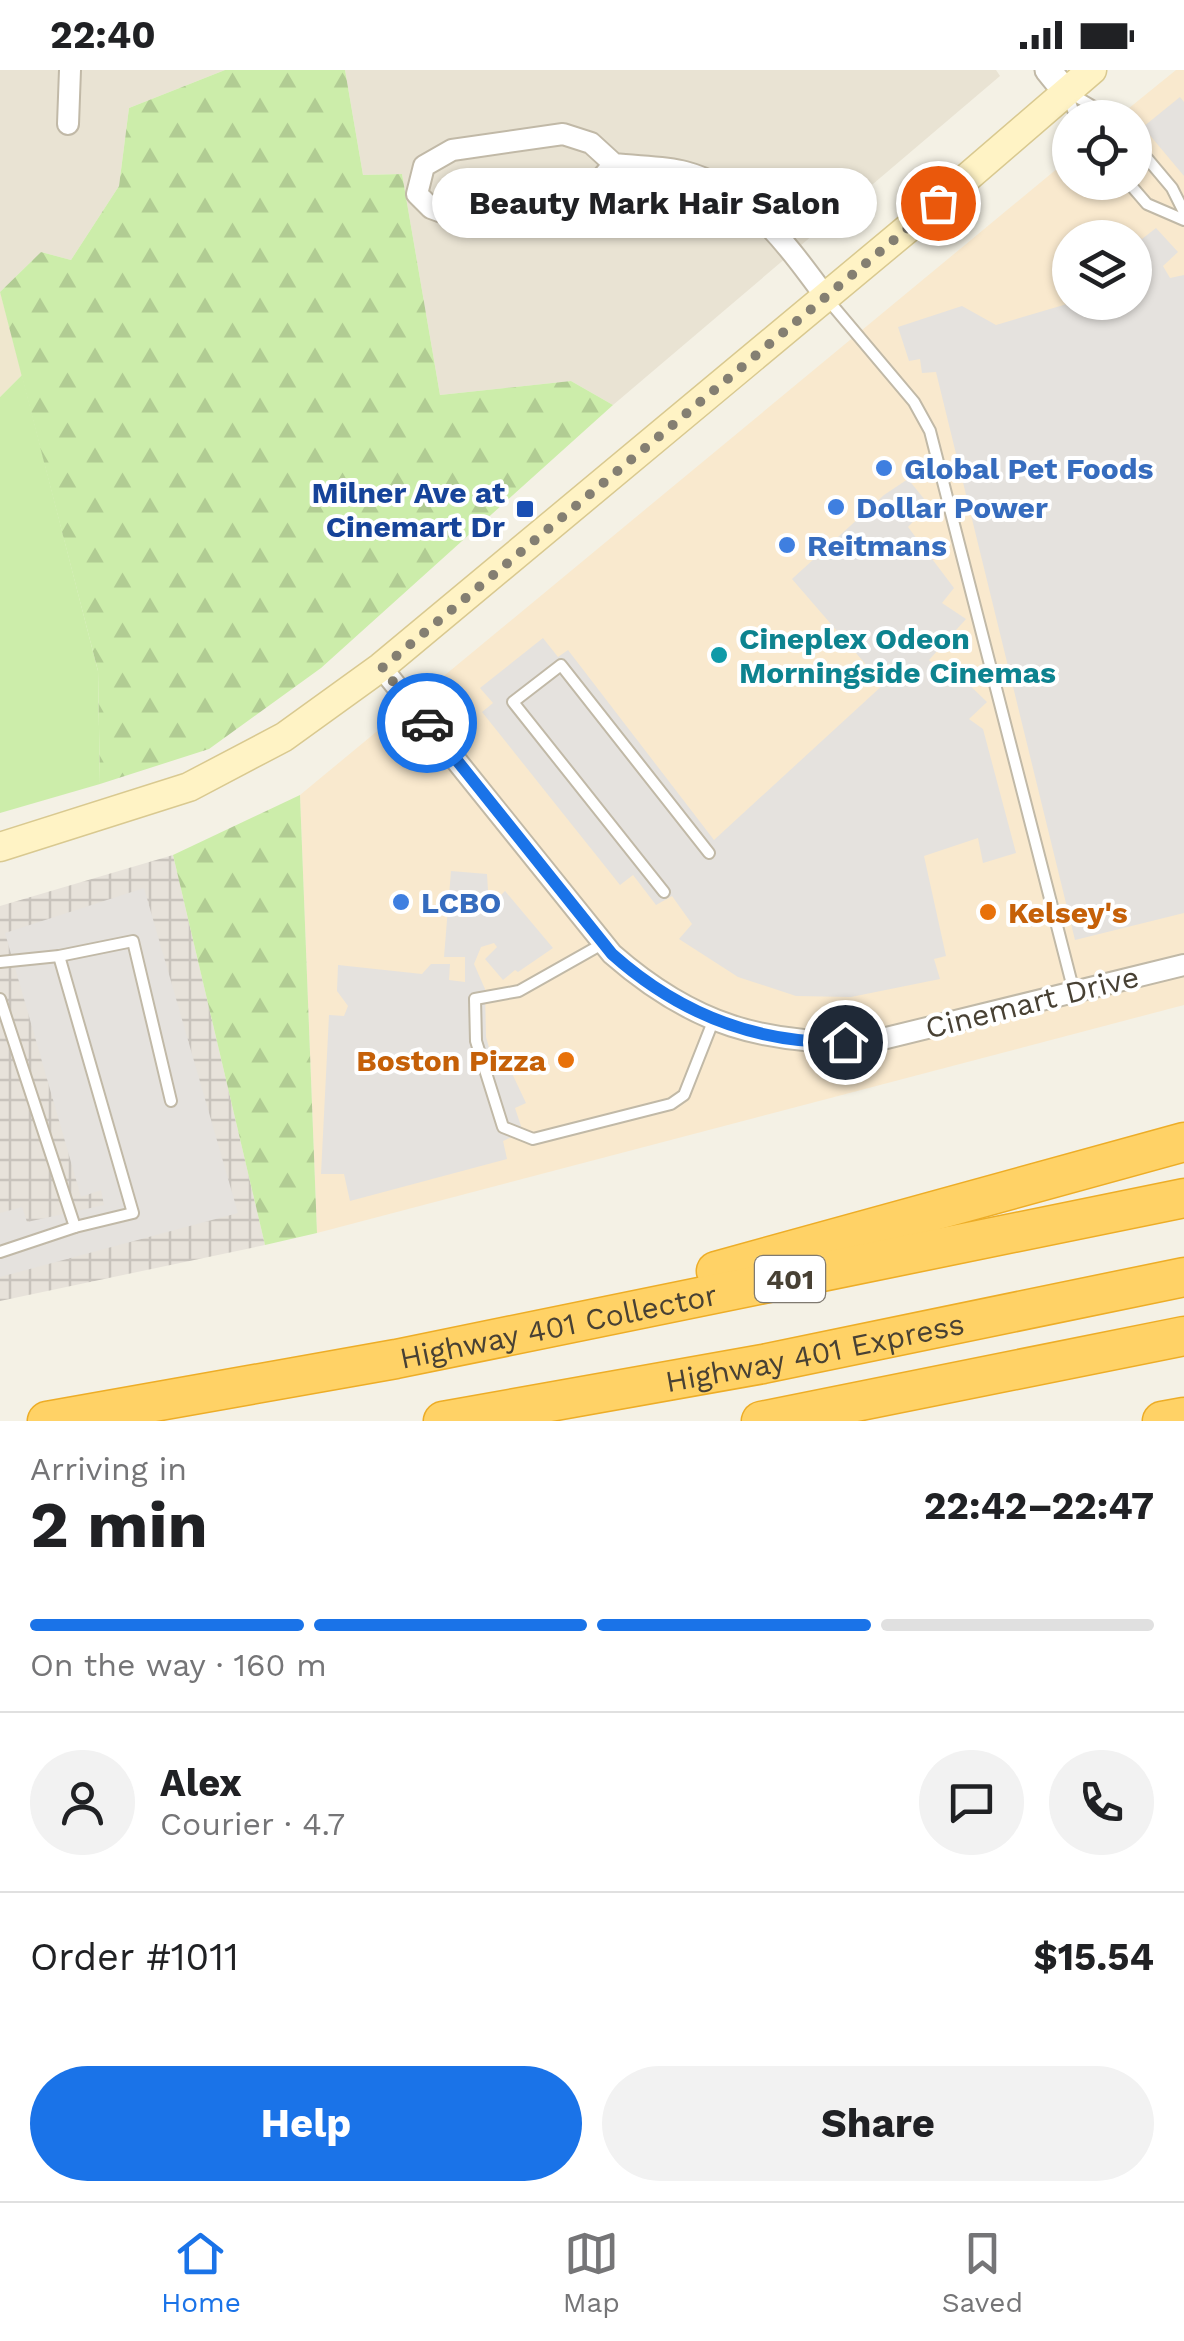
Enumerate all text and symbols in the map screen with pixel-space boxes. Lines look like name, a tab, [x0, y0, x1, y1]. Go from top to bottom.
text: 22:40	[50, 13, 156, 57]
map controls	[1052, 100, 1152, 320]
button: locate	[1052, 100, 1152, 200]
pin	[896, 161, 981, 246]
callout: Beauty Mark Hair Salon	[433, 168, 878, 238]
icon: bag	[911, 176, 966, 231]
text: Beauty Mark Hair Salon	[469, 184, 840, 222]
button: layers	[1052, 220, 1152, 320]
place label: Global Pet Foods	[904, 451, 1154, 486]
marker: Global Pet Foods	[873, 457, 895, 479]
place label: Milner Ave at Cinemart Dr	[312, 475, 505, 544]
place label: Dollar Power	[856, 490, 1048, 525]
marker: Dollar Power	[825, 496, 847, 518]
marker: Milner Ave at Cinemart Dr	[514, 498, 536, 520]
place label: Reitmans	[807, 528, 947, 563]
marker: Reitmans	[776, 534, 798, 556]
place label: Cineplex Odeon Morningside Cinemas	[739, 621, 1056, 690]
marker: Cineplex Odeon Morningside Cinemas	[708, 644, 730, 666]
courier	[377, 673, 477, 773]
icon: car	[400, 696, 455, 751]
place label: LCBO	[421, 885, 501, 920]
marker: LCBO	[390, 891, 412, 913]
place label: Kelsey's	[1008, 895, 1128, 930]
marker: Kelsey's	[977, 901, 999, 923]
street label: Cinemart Drive	[922, 959, 1142, 1045]
pin	[803, 1000, 888, 1085]
icon: home	[818, 1015, 873, 1070]
place label: Boston Pizza	[356, 1043, 547, 1078]
marker: Boston Pizza	[555, 1049, 577, 1071]
road number: 401	[755, 1256, 825, 1302]
street label: Highway 401 Collector	[396, 1276, 720, 1375]
street label: Highway 401 Express	[663, 1305, 967, 1399]
text: Arriving in	[30, 1450, 187, 1488]
text: 22:42–22:47	[924, 1484, 1154, 1528]
text: 2 min	[30, 1487, 208, 1563]
text: On the way · 160 m	[30, 1646, 327, 1684]
button: person	[30, 1750, 135, 1855]
button: chat	[919, 1750, 1024, 1855]
button: phone	[1049, 1750, 1154, 1855]
text: Alex	[160, 1761, 242, 1805]
text: Courier · 4.7	[160, 1805, 345, 1843]
text: Order #1011	[30, 1935, 239, 1979]
text: $15.54	[1033, 1935, 1154, 1979]
button: Help	[30, 2066, 582, 2181]
button: Share	[602, 2066, 1154, 2181]
tab: Home	[161, 2226, 241, 2319]
tab: Map	[563, 2226, 620, 2319]
tab: Saved	[942, 2226, 1023, 2319]

